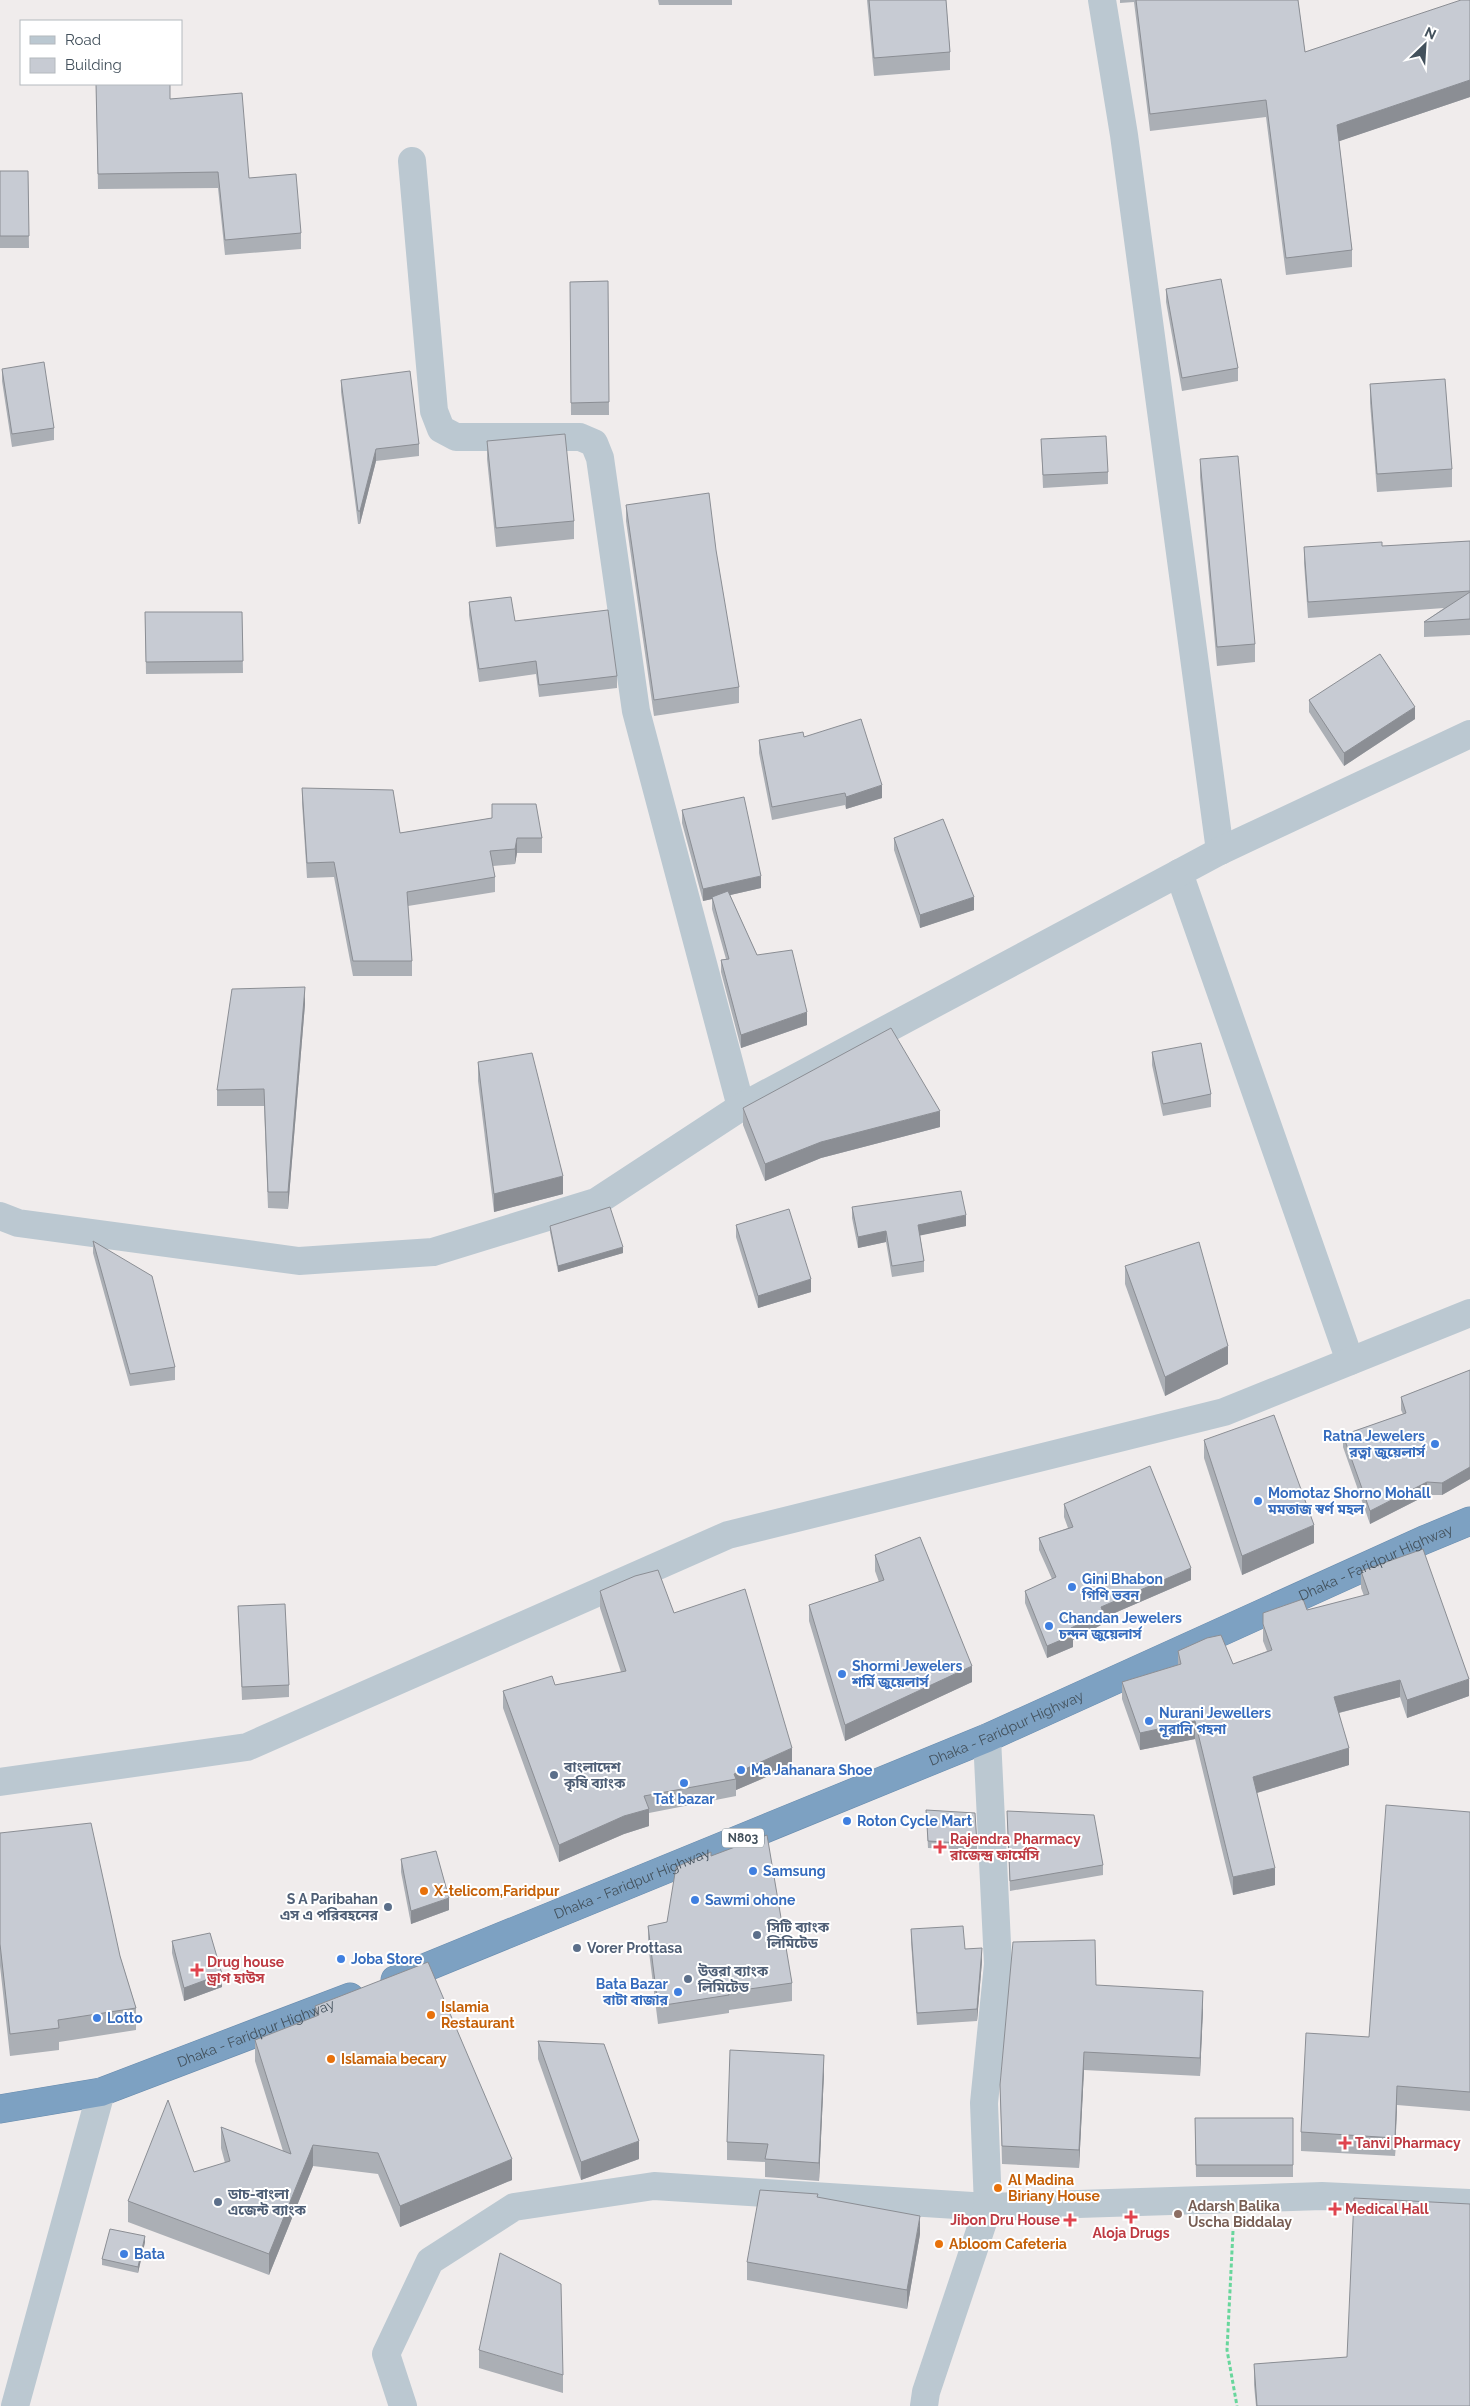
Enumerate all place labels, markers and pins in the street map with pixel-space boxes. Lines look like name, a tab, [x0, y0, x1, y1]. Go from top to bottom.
place label: Ratna Jewelers রত্না জুয়েলার্স	[1323, 1428, 1426, 1460]
marker: Ratna Jewelers রত্না জুয়েলার্স	[1429, 1438, 1441, 1450]
place label: Momotaz Shorno Mohall মমতাজ স্বর্ণ মহল	[1267, 1485, 1431, 1517]
marker: Momotaz Shorno Mohall মমতাজ স্বর্ণ মহল	[1252, 1495, 1264, 1507]
place label: Gini Bhabon গিণি ভবন	[1081, 1571, 1163, 1603]
marker: Gini Bhabon গিণি ভবন	[1066, 1581, 1078, 1593]
place label: Chandan Jewelers চন্দন জুয়েলার্স	[1058, 1610, 1182, 1642]
marker: Chandan Jewelers চন্দন জুয়েলার্স	[1043, 1620, 1055, 1632]
place label: Shormi Jewelers শর্মি জুয়েলার্স	[851, 1658, 963, 1690]
marker: Shormi Jewelers শর্মি জুয়েলার্স	[836, 1668, 848, 1680]
place label: Nurani Jewellers নূরানি গহনা	[1158, 1705, 1271, 1738]
marker: Nurani Jewellers নূরানি গহনা	[1143, 1715, 1155, 1727]
place label: বাংলাদেশ কৃষি ব্যাংক	[563, 1759, 626, 1793]
place label: Ma Jahanara Shoe	[751, 1762, 873, 1778]
marker: Ma Jahanara Shoe	[735, 1764, 747, 1776]
marker: বাংলাদেশ কৃষি ব্যাংক	[548, 1769, 560, 1781]
marker: Tat bazar	[678, 1777, 690, 1789]
place label: Tat bazar	[653, 1791, 715, 1807]
place label: Roton Cycle Mart	[857, 1813, 973, 1829]
marker: Roton Cycle Mart	[841, 1815, 853, 1827]
place label: Rajendra Pharmacy রাজেন্দ্র ফার্মেসি	[949, 1831, 1081, 1863]
marker: Rajendra Pharmacy রাজেন্দ্র ফার্মেসি	[934, 1841, 946, 1853]
place label: Samsung	[763, 1863, 826, 1879]
marker: Samsung	[747, 1865, 759, 1877]
place label: X-telicom,Faridpur	[433, 1883, 560, 1899]
marker: X-telicom,Faridpur	[418, 1885, 430, 1897]
place label: S A Paribahan এস এ পরিবহনের	[280, 1891, 379, 1923]
place label: Sawmi ohone	[705, 1892, 796, 1908]
marker: Sawmi ohone	[689, 1894, 701, 1906]
marker: S A Paribahan এস এ পরিবহনের	[382, 1901, 394, 1913]
place label: সিটি ব্যাংক লিমিটেড	[766, 1919, 830, 1951]
marker: সিটি ব্যাংক লিমিটেড	[751, 1929, 763, 1941]
place label: Vorer Prottasa	[587, 1940, 682, 1956]
marker: Vorer Prottasa	[571, 1942, 583, 1954]
place label: Joba Store	[351, 1951, 423, 1967]
marker: Joba Store	[335, 1953, 347, 1965]
place label: Drug house ড্রাগ হাউস	[206, 1954, 285, 1986]
place label: উত্তরা ব্যাংক লিমিটেড	[697, 1963, 769, 1995]
marker: Drug house ড্রাগ হাউস	[191, 1964, 203, 1976]
marker: উত্তরা ব্যাংক লিমিটেড	[682, 1973, 694, 1985]
place label: Bata Bazar বাটা বাজার	[596, 1976, 669, 2008]
marker: Bata Bazar বাটা বাজার	[672, 1986, 684, 1998]
place label: Islamia Restaurant	[441, 1999, 515, 2031]
marker: Islamia Restaurant	[425, 2009, 437, 2021]
place label: Lotto	[107, 2010, 143, 2026]
marker: Lotto	[91, 2012, 103, 2024]
place label: Islamaia becary	[341, 2051, 447, 2067]
marker: Islamaia becary	[325, 2053, 337, 2065]
place label: Tanvi Pharmacy	[1355, 2135, 1461, 2151]
marker: Tanvi Pharmacy	[1339, 2137, 1351, 2149]
place label: Al Madina Biriany House	[1008, 2172, 1101, 2204]
marker: Al Madina Biriany House	[992, 2182, 1004, 2194]
place label: ডাচ-বাংলা এজেন্ট ব্যাংক	[227, 2186, 307, 2218]
marker: ডাচ-বাংলা এজেন্ট ব্যাংক	[212, 2196, 224, 2208]
place label: Adarsh Balika Uscha Biddalay	[1188, 2198, 1292, 2230]
place label: Medical Hall	[1345, 2201, 1429, 2217]
marker: Medical Hall	[1329, 2203, 1341, 2215]
marker: Adarsh Balika Uscha Biddalay	[1172, 2208, 1184, 2220]
marker: Aloja Drugs	[1125, 2211, 1137, 2223]
place label: Jibon Dru House	[950, 2212, 1061, 2228]
marker: Jibon Dru House	[1064, 2214, 1076, 2226]
place label: Aloja Drugs	[1092, 2225, 1170, 2241]
place label: Abloom Cafeteria	[949, 2236, 1067, 2252]
marker: Abloom Cafeteria	[933, 2238, 945, 2250]
place label: Bata	[134, 2246, 165, 2262]
marker: Bata	[118, 2248, 130, 2260]

